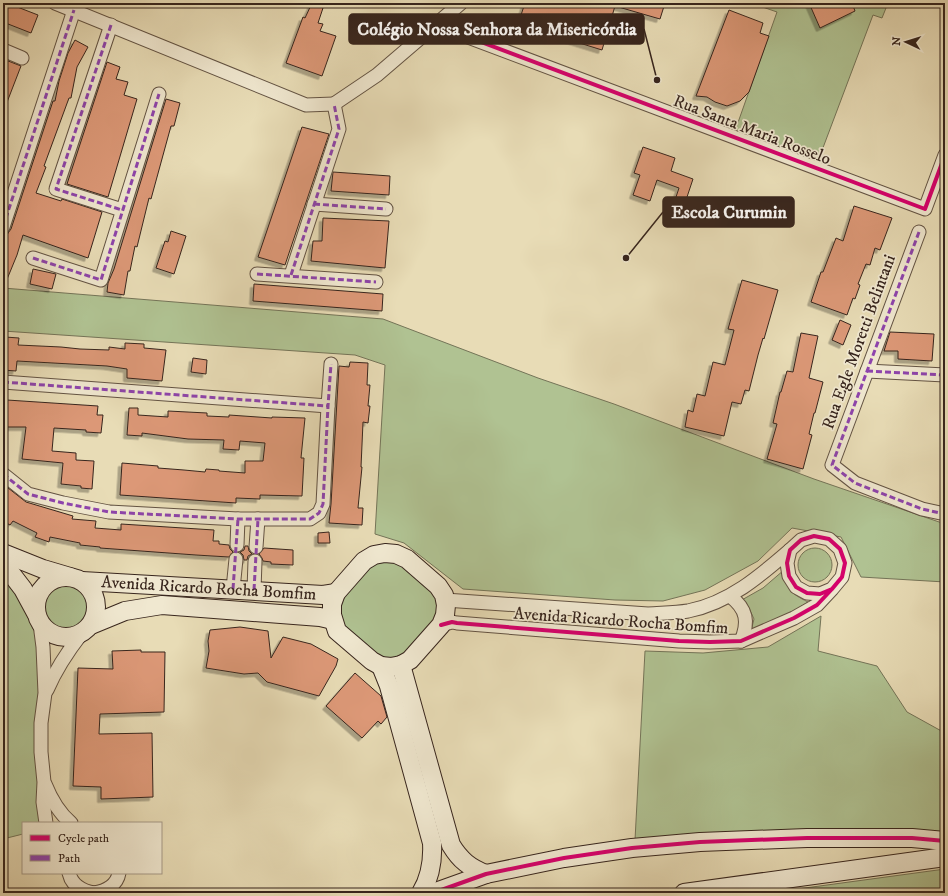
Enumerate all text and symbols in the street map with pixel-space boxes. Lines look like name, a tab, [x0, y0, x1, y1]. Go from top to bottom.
callout: Colégio Nossa Senhora da Misericórdia	[349, 14, 644, 44]
text: Colégio Nossa Senhora da Misericórdia	[357, 19, 637, 41]
north arrow	[886, 22, 926, 62]
text: N	[890, 36, 904, 46]
street label: Rua Santa Maria Rosselo	[670, 90, 834, 170]
callout: Escola Curumin	[663, 197, 794, 227]
text: Escola Curumin	[671, 202, 787, 224]
street label: Rua Egle Moretti Belintani	[817, 252, 901, 432]
street label: Avenida Ricardo Rocha Bomfim	[101, 571, 317, 606]
street label: Avenida Ricardo Rocha Bomfim	[513, 603, 729, 639]
legend	[22, 822, 162, 874]
text: Cycle path	[58, 831, 110, 846]
text: Path	[58, 851, 81, 866]

